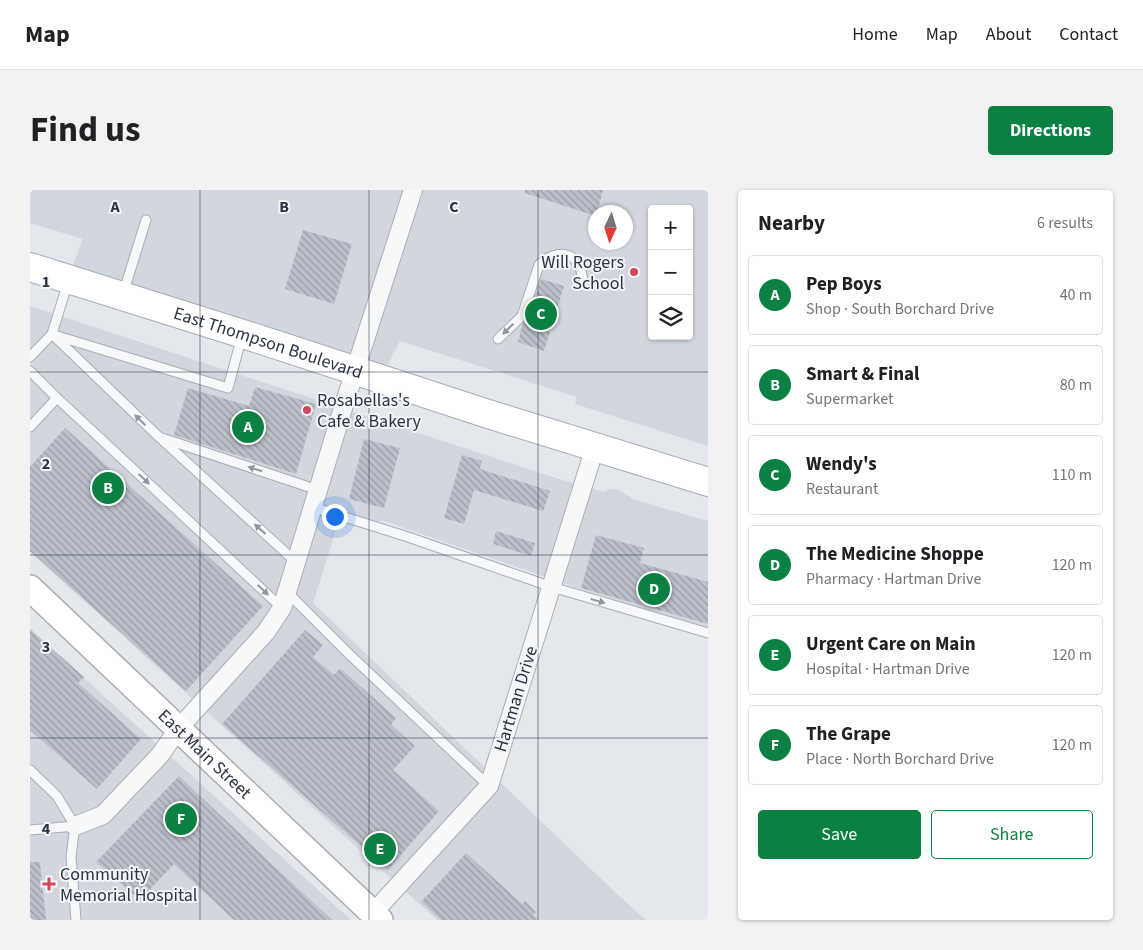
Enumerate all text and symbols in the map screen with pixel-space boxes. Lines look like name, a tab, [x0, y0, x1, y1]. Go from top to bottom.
text: Map	[25, 17, 70, 52]
text: Home	[852, 22, 898, 47]
text: Map	[926, 22, 958, 47]
text: About	[986, 22, 1031, 47]
text: Contact	[1059, 22, 1118, 47]
text: Find us	[30, 105, 140, 155]
button: Directions	[988, 106, 1113, 155]
text: A	[109, 196, 120, 218]
text: B	[279, 196, 289, 218]
text: C	[449, 196, 459, 218]
north arrow	[588, 205, 633, 250]
map controls	[648, 205, 693, 340]
button: +	[648, 205, 693, 250]
text: Nearby	[758, 208, 825, 238]
text: 6 results	[1037, 212, 1093, 234]
place label: Will Rogers School	[541, 250, 624, 296]
button: −	[648, 250, 693, 295]
marker: Will Rogers School	[628, 266, 640, 278]
text: 1	[42, 271, 50, 293]
text: Pep Boys	[806, 271, 882, 298]
text: A	[770, 284, 780, 306]
text: 40 m	[1060, 284, 1092, 306]
pin: C	[525, 295, 557, 333]
button: layers	[648, 295, 693, 340]
text: Shop · South Borchard Drive	[806, 298, 994, 320]
street label: East Thompson Boulevard	[171, 300, 366, 385]
one-way arrow	[503, 323, 515, 335]
text: Smart & Final	[806, 361, 920, 388]
text: B	[770, 374, 780, 396]
text: 80 m	[1060, 374, 1092, 396]
place label: Rosabellas's Cafe & Bakery	[317, 388, 421, 434]
text: Supermarket	[806, 388, 893, 410]
marker: Rosabellas's Cafe & Bakery	[301, 404, 313, 416]
pin: A	[232, 408, 264, 446]
one-way arrow	[135, 414, 147, 426]
text: Wendy's	[806, 451, 877, 478]
text: 2	[42, 453, 50, 475]
text: C	[770, 464, 780, 486]
text: 110 m	[1052, 464, 1092, 486]
one-way arrow	[248, 465, 263, 472]
pin: B	[92, 469, 124, 507]
one-way arrow	[138, 473, 150, 485]
text: Restaurant	[806, 478, 879, 500]
your location	[322, 504, 348, 530]
one-way arrow	[254, 524, 267, 535]
text: The Medicine Shoppe	[806, 541, 984, 568]
text: D	[770, 554, 780, 576]
text: 120 m	[1052, 554, 1092, 576]
text: Pharmacy · Hartman Drive	[806, 568, 981, 590]
pin: D	[638, 570, 670, 608]
one-way arrow	[257, 584, 269, 596]
one-way arrow	[591, 597, 606, 605]
text: Urgent Care on Main	[806, 631, 976, 658]
text: 3	[42, 636, 50, 658]
street label: Hartman Drive	[488, 643, 544, 755]
text: E	[771, 644, 779, 666]
text: 120 m	[1052, 644, 1092, 666]
text: Hospital · Hartman Drive	[806, 658, 970, 680]
street label: East Main Street	[152, 703, 257, 804]
text: The Grape	[806, 721, 891, 748]
text: F	[771, 734, 779, 756]
text: 120 m	[1052, 734, 1092, 756]
text: Place · North Borchard Drive	[806, 748, 994, 770]
pin: F	[165, 800, 197, 838]
button: Save	[758, 810, 921, 859]
button: Share	[931, 810, 1093, 859]
text: 4	[42, 818, 51, 840]
pin: E	[364, 830, 396, 868]
place label: Community Memorial Hospital	[60, 862, 197, 908]
marker: Community Memorial Hospital	[42, 877, 56, 891]

